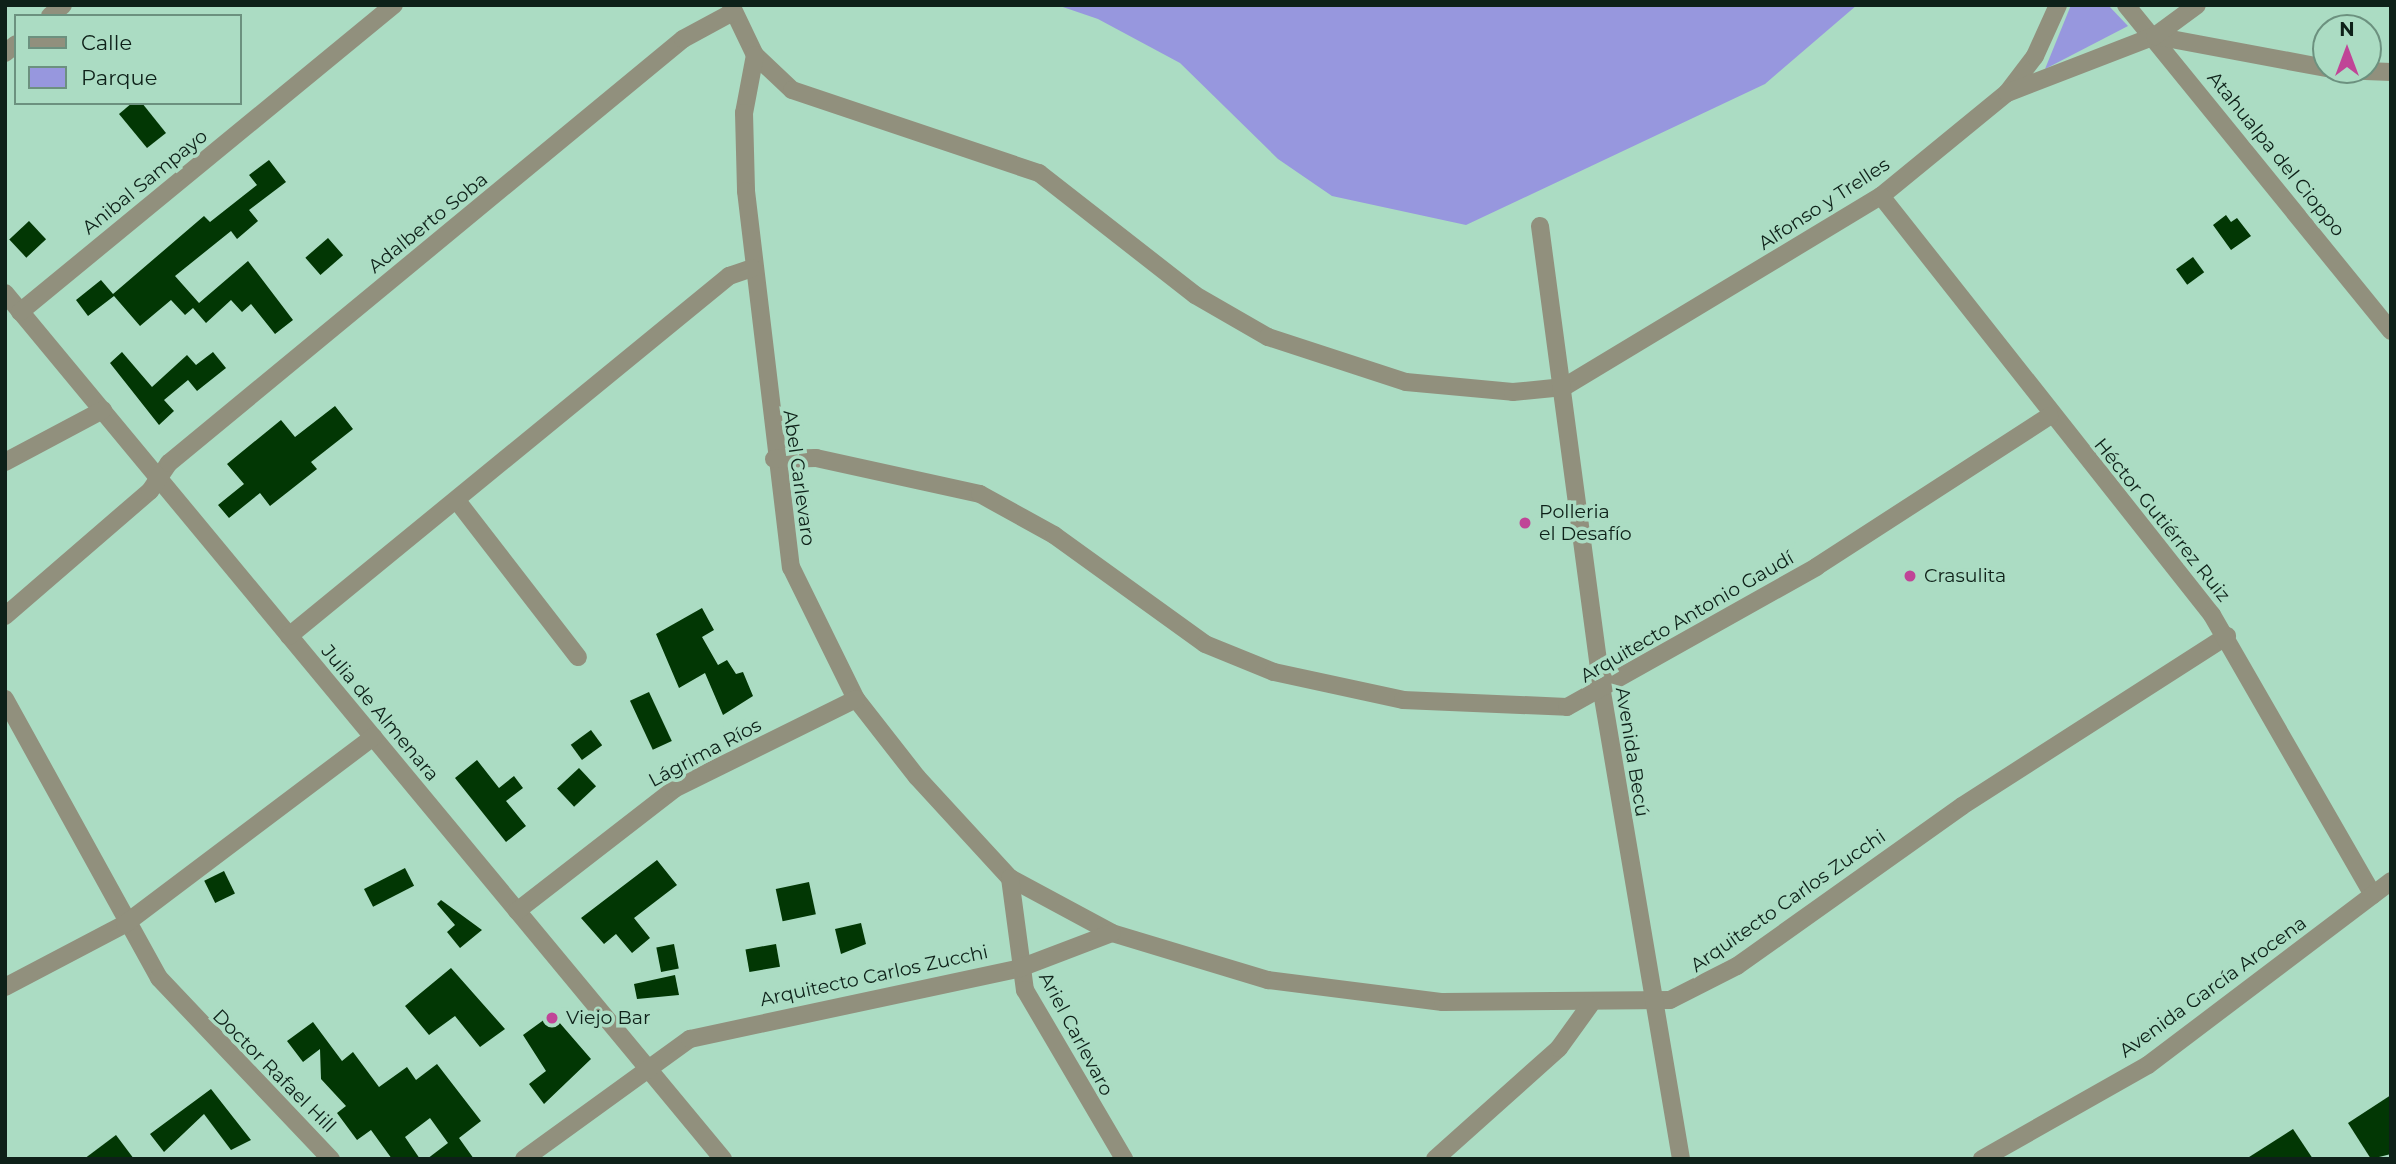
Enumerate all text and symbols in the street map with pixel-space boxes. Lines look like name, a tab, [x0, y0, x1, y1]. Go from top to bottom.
legend	[14, 14, 242, 105]
north arrow	[2312, 14, 2382, 84]
text: N	[2339, 18, 2355, 41]
text: Calle	[81, 30, 132, 55]
text: Parque	[81, 65, 157, 90]
street label: Atahualpa del Cioppo	[2202, 67, 2350, 241]
street label: Anibal Sampayo	[78, 125, 212, 239]
street label: Alfonso y Trelles	[1754, 153, 1894, 255]
street label: Adalberto Soba	[364, 168, 492, 278]
street label: Abel Carlevaro	[778, 409, 820, 547]
street label: Héctor Gutiérrez Ruiz	[2089, 434, 2235, 606]
place label: Polleria el Desafío	[1539, 501, 1632, 545]
marker: Polleria el Desafío	[1517, 515, 1533, 531]
street label: Arquitecto Antonio Gaudí	[1576, 546, 1798, 688]
place label: Crasulita	[1924, 565, 2006, 587]
marker: Crasulita	[1902, 568, 1918, 584]
street label: Julia de Almenara	[316, 640, 444, 786]
street label: Avenida Becú	[1611, 686, 1653, 818]
street label: Lágrima Ríos	[645, 714, 765, 792]
street label: Arquitecto Carlos Zucchi	[1686, 825, 1890, 977]
street label: Avenida García Arocena	[2115, 911, 2311, 1063]
street label: Arquitecto Carlos Zucchi	[758, 941, 990, 1011]
street label: Ariel Carlevaro	[1034, 968, 1118, 1100]
street label: Doctor Rafael Hill	[208, 1005, 340, 1137]
place label: Viejo Bar	[566, 1007, 651, 1029]
marker: Viejo Bar	[544, 1010, 560, 1026]

